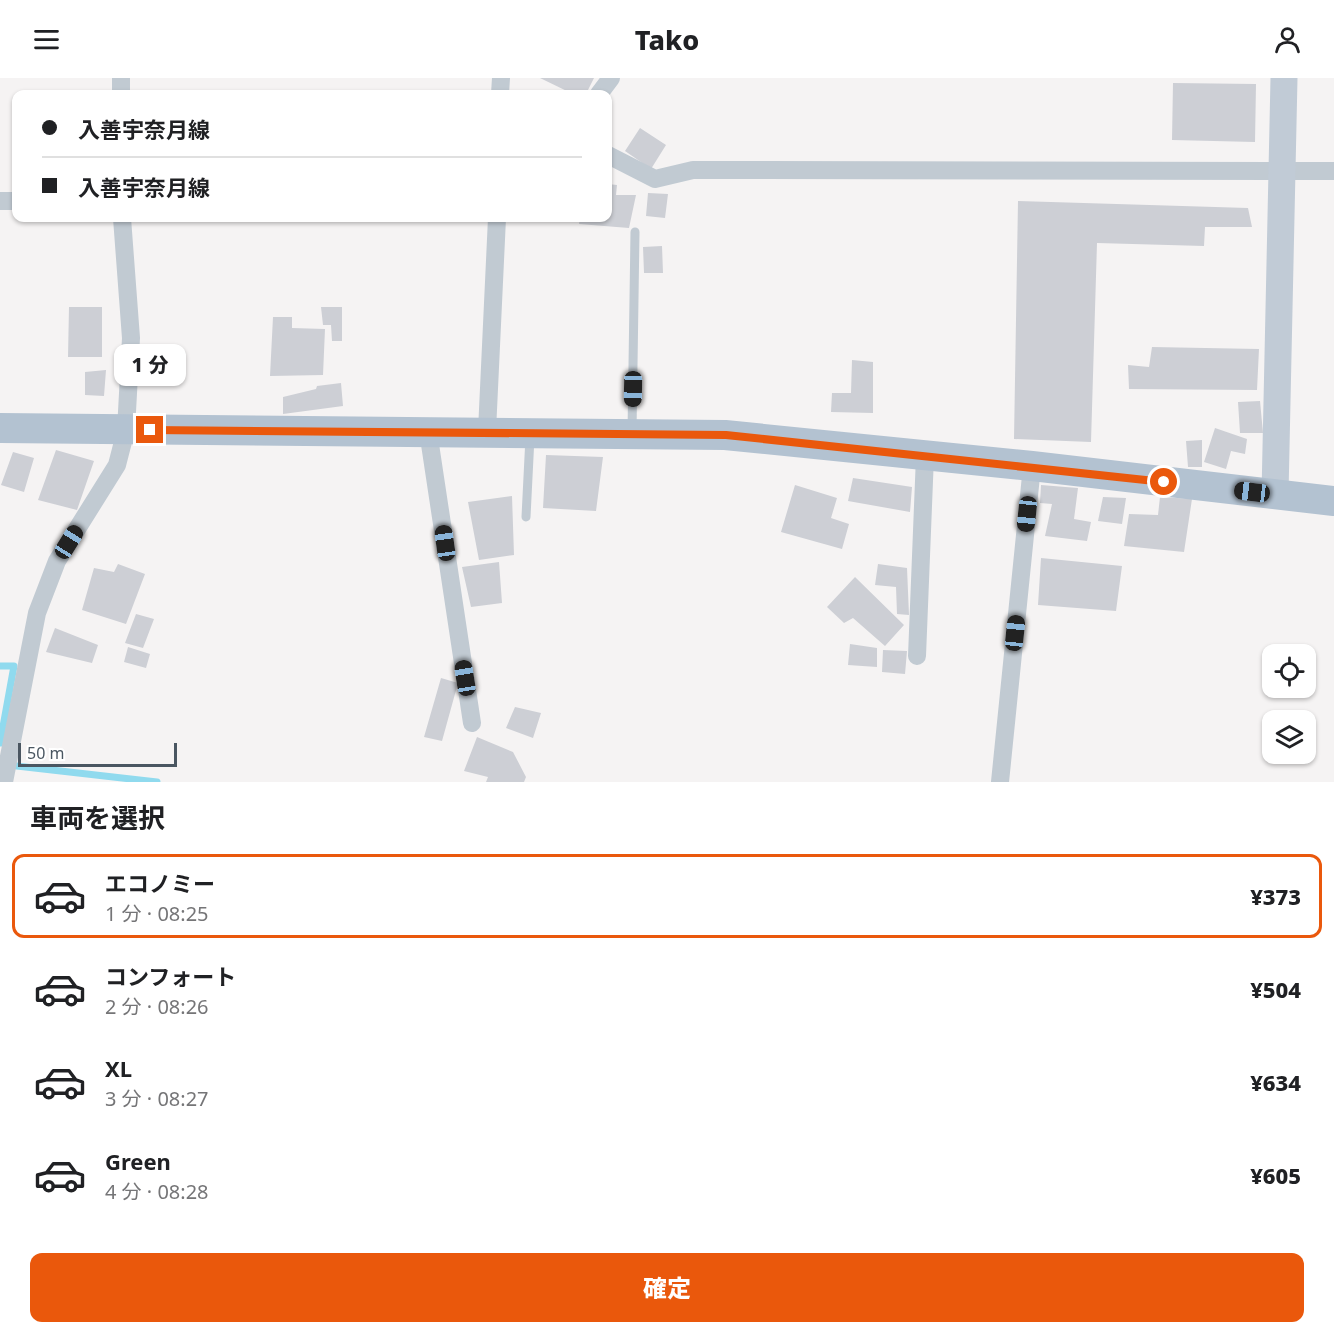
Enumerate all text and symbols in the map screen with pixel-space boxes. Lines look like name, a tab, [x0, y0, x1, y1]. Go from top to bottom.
text: Tako	[635, 21, 699, 58]
icon: menu	[30, 23, 63, 56]
icon: person	[1271, 23, 1304, 56]
text: 入善宇奈月線	[78, 114, 210, 144]
text: 入善宇奈月線	[78, 172, 210, 202]
callout: 1 分	[114, 343, 186, 385]
text: 1 分	[132, 351, 168, 378]
car	[624, 371, 642, 407]
route end	[136, 416, 163, 443]
route start	[1150, 468, 1177, 495]
car	[1233, 481, 1271, 503]
car	[1016, 495, 1038, 533]
car	[52, 522, 86, 562]
car	[434, 524, 456, 562]
car	[1004, 614, 1026, 652]
map controls	[1262, 644, 1316, 764]
button: locate	[1262, 644, 1316, 698]
car	[453, 659, 477, 697]
button: layers	[1262, 710, 1316, 764]
scale bar	[18, 740, 177, 768]
text: 50 m	[27, 742, 64, 764]
text: 車両を選択	[30, 799, 165, 836]
text: エコノミー	[105, 868, 215, 898]
icon: car	[33, 869, 87, 923]
text: ¥373	[1250, 881, 1301, 911]
text: 1 分 · 08:25	[105, 900, 209, 927]
text: コンフォート	[105, 961, 236, 991]
icon: car	[33, 962, 87, 1016]
text: ¥504	[1250, 974, 1301, 1004]
text: 2 分 · 08:26	[105, 993, 209, 1020]
text: XL	[105, 1053, 132, 1083]
icon: car	[33, 1055, 87, 1109]
text: ¥634	[1250, 1067, 1301, 1097]
text: 3 分 · 08:27	[105, 1085, 209, 1112]
text: Green	[105, 1146, 171, 1176]
icon: car	[33, 1148, 87, 1202]
text: ¥605	[1250, 1160, 1301, 1190]
text: 4 分 · 08:28	[105, 1178, 209, 1205]
button: 確定	[30, 1253, 1304, 1322]

